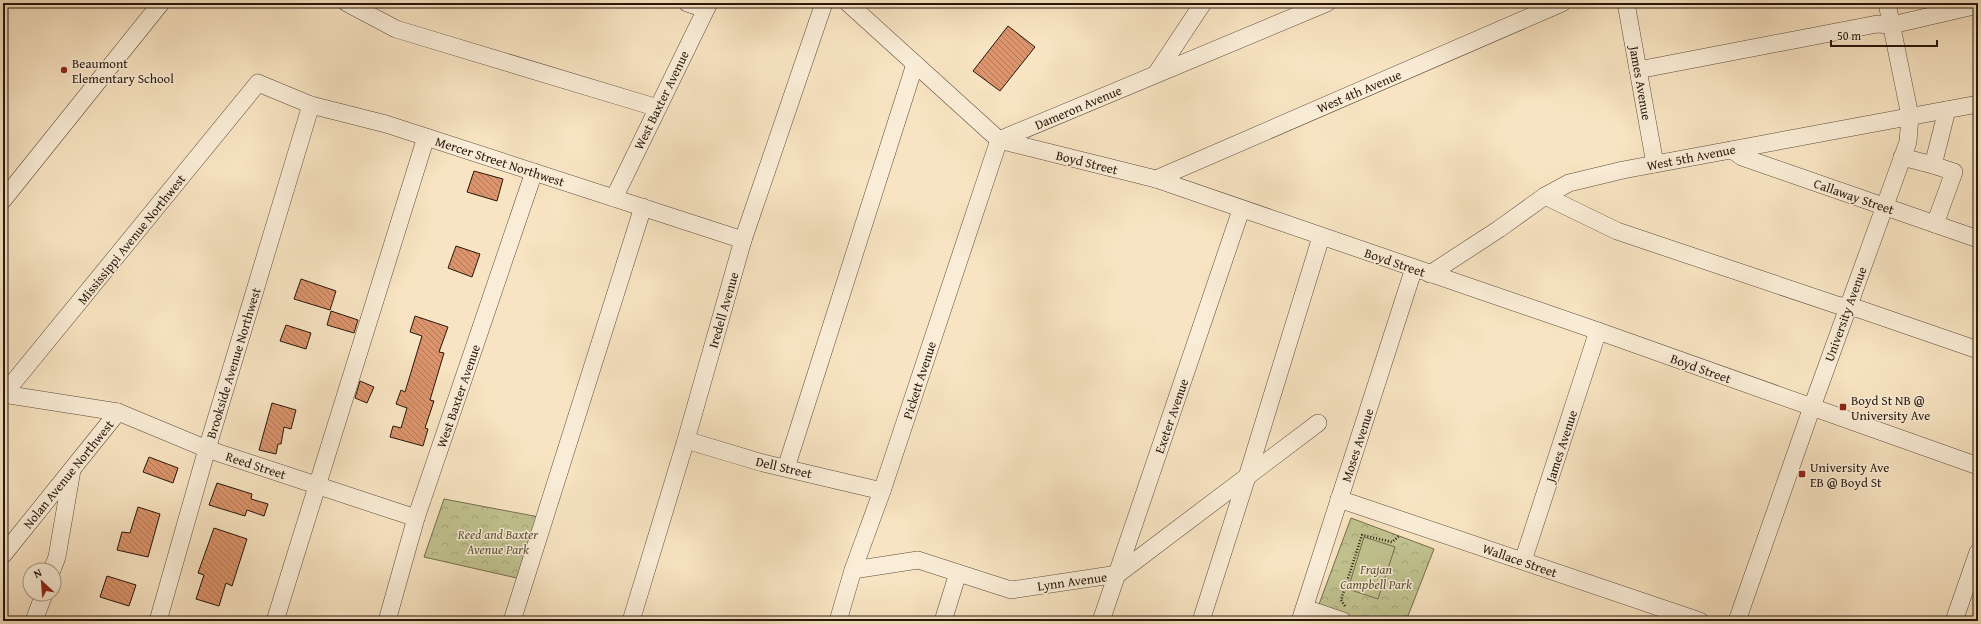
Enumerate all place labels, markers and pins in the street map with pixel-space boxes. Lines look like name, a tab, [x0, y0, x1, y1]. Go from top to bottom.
place label: Beaumont Elementary School	[72, 54, 174, 88]
marker: Beaumont Elementary School	[59, 65, 69, 75]
place label: Boyd St NB @ University Ave	[1851, 391, 1930, 425]
marker: Boyd St NB @ University Ave	[1838, 402, 1848, 412]
place label: University Ave EB @ Boyd St	[1810, 458, 1889, 492]
marker: University Ave EB @ Boyd St	[1797, 469, 1807, 479]

